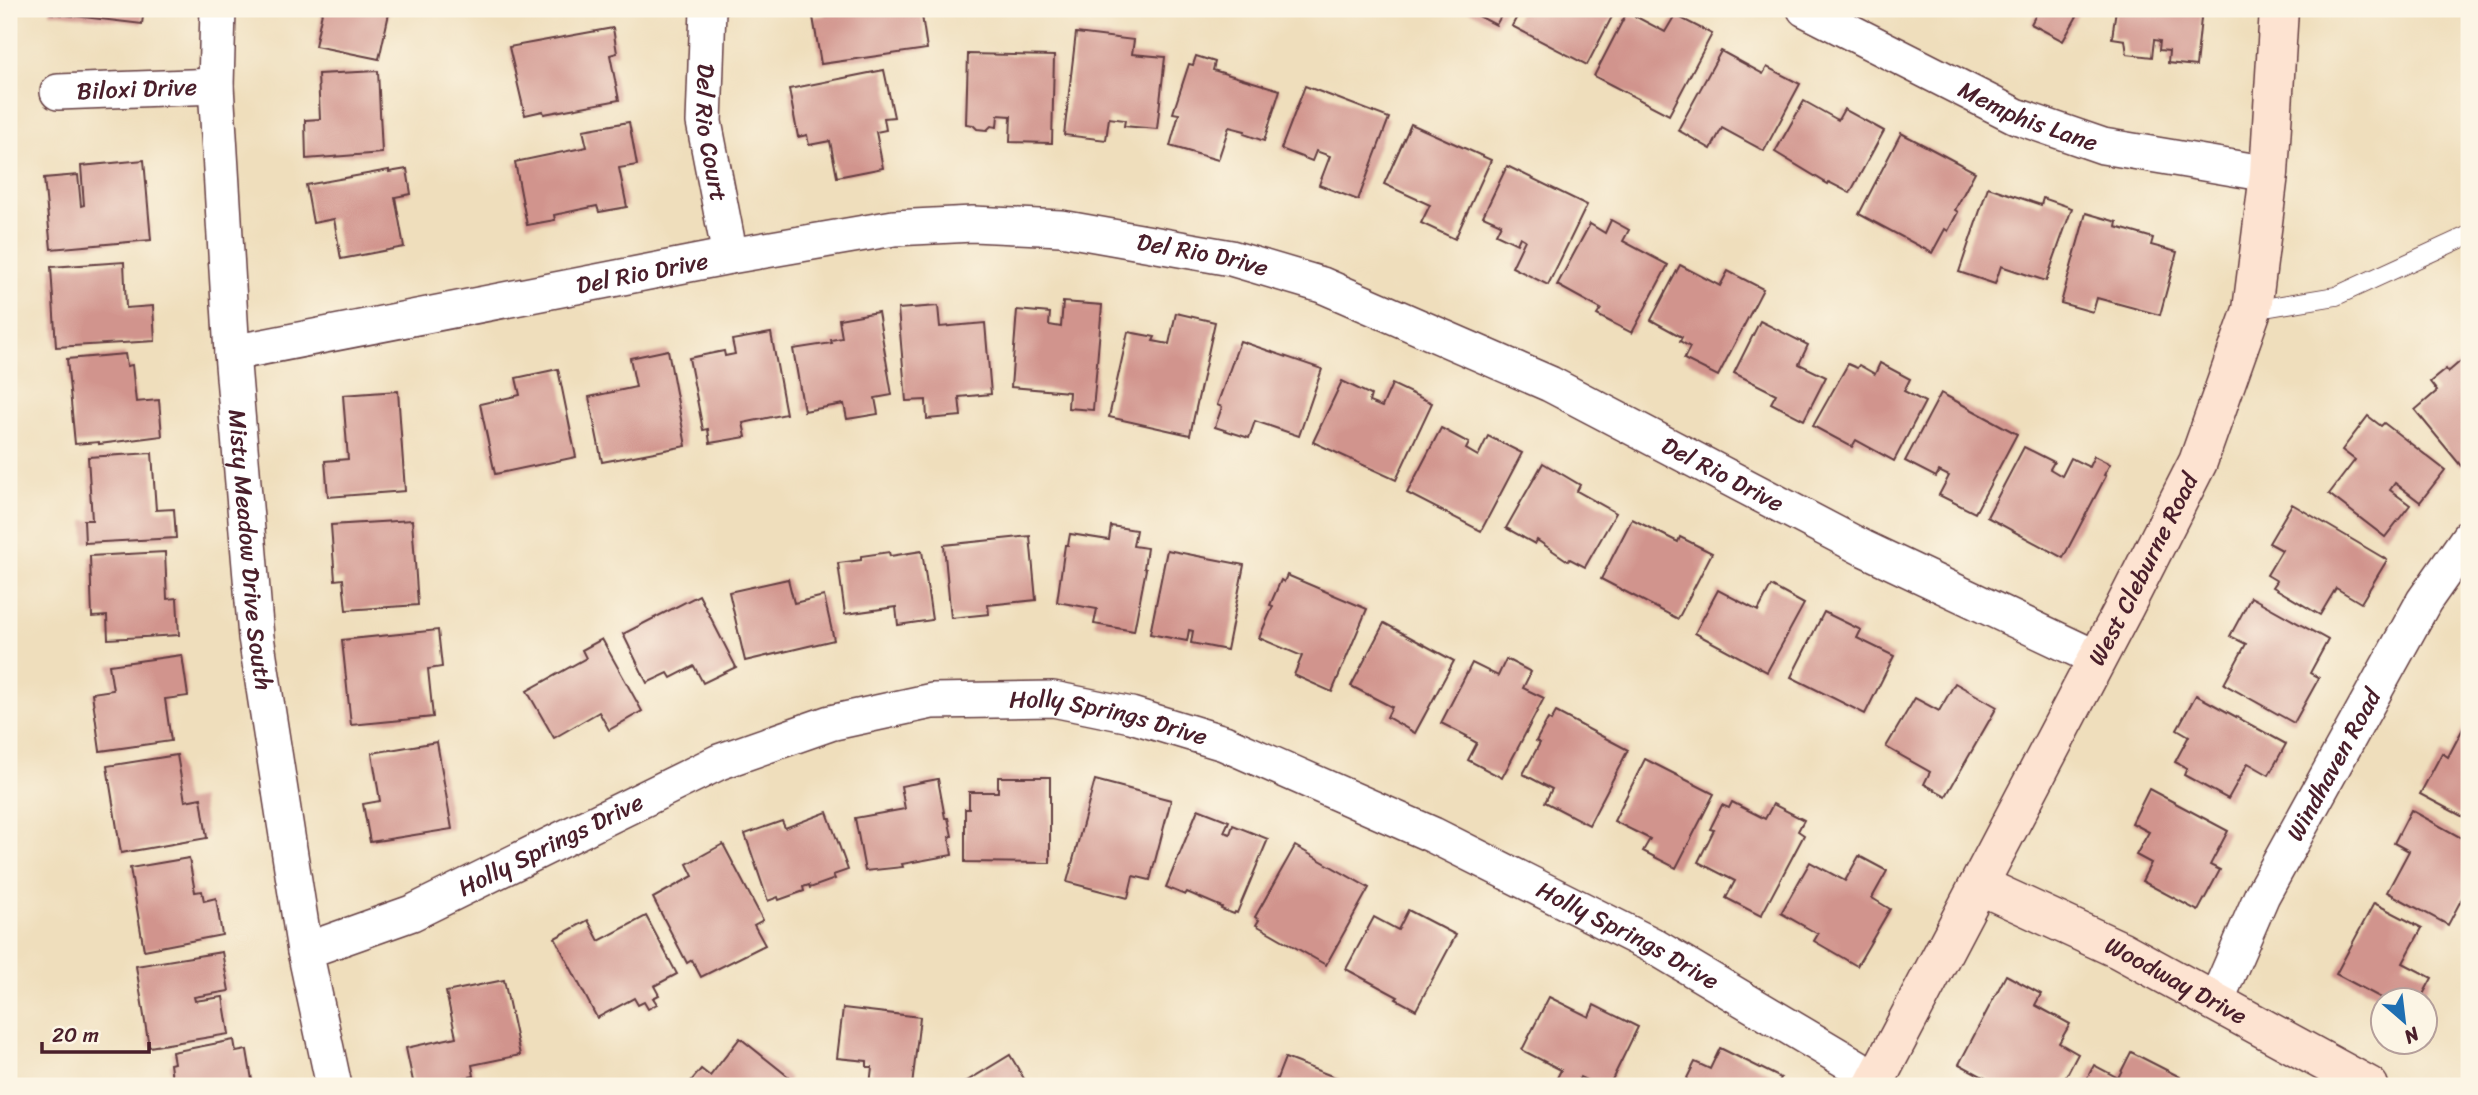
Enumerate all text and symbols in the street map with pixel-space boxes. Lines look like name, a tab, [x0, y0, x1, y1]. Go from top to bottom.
street label: Del Rio Court	[683, 63, 740, 205]
street label: Biloxi Drive	[76, 66, 198, 112]
street label: Memphis Lane	[1951, 69, 2104, 164]
street label: Del Rio Drive	[1134, 221, 1274, 289]
street label: Del Rio Drive	[573, 240, 712, 306]
street label: Misty Meadow Drive South	[216, 408, 285, 693]
street label: Del Rio Drive	[1654, 425, 1792, 524]
street label: West Cleburne Road	[2076, 463, 2211, 673]
street label: Holly Springs Drive	[1009, 678, 1213, 758]
street label: Windhaven Road	[2275, 680, 2393, 849]
street label: Holly Springs Drive	[450, 781, 651, 908]
street label: Holly Springs Drive	[1529, 869, 1728, 1002]
street label: Woodway Drive	[2098, 925, 2255, 1037]
north arrow	[2370, 986, 2440, 1056]
scale bar	[42, 1011, 149, 1055]
text: 20 m	[52, 1016, 99, 1054]
text: N	[2397, 1017, 2426, 1054]

